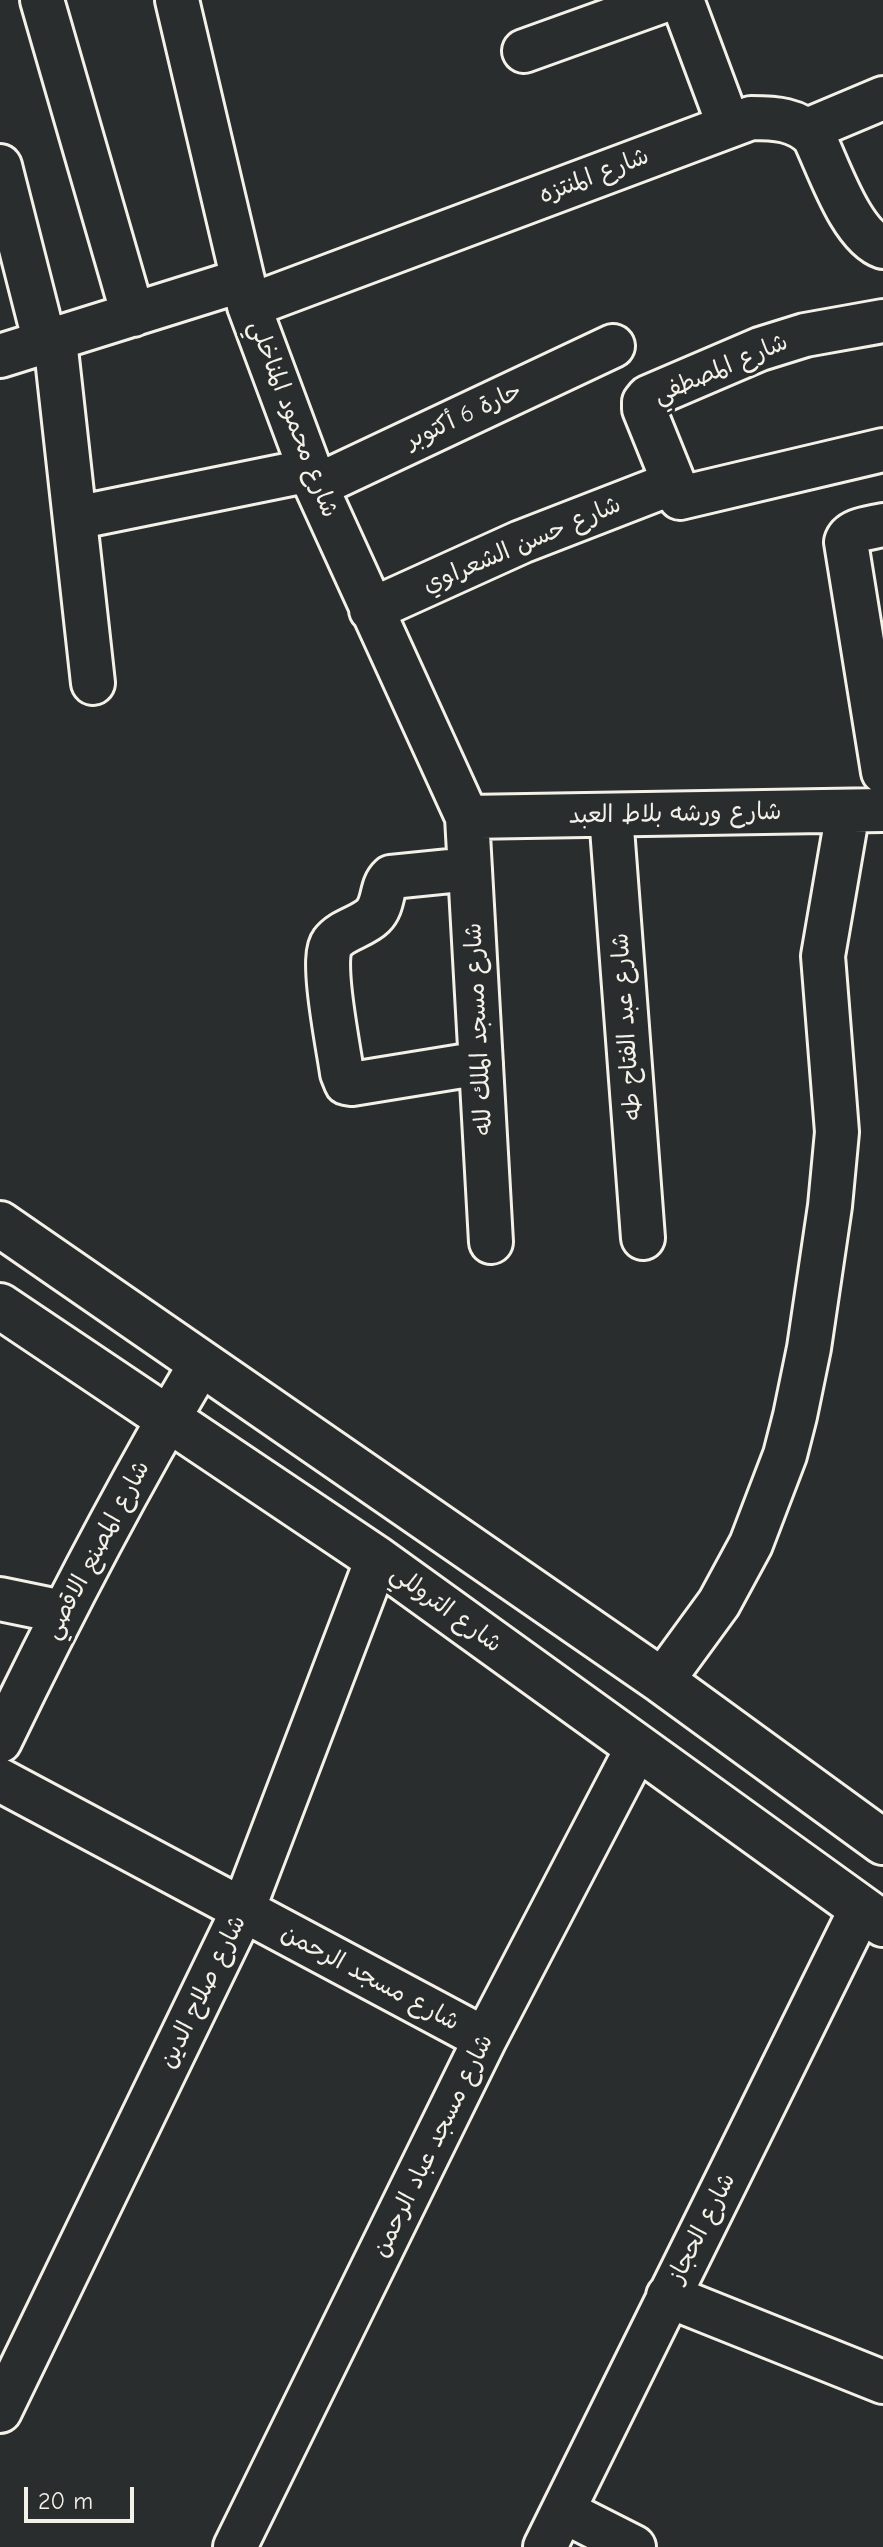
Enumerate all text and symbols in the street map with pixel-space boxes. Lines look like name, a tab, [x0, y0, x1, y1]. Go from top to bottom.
street label: شارع المنتزه	[535, 142, 653, 210]
street label: شارع محمود المناخلي	[242, 316, 344, 522]
street label: شارع المصطفي	[650, 328, 792, 410]
street label: حارة 6 أكتوبر	[402, 377, 526, 455]
street label: شارع حسن الشعراوي	[419, 490, 625, 600]
street label: شارع ورشه بلاط العبد	[568, 798, 782, 830]
street label: شارع مسجد الملك لله	[459, 922, 499, 1136]
street label: شارع عبد الفتاح طه	[606, 932, 648, 1122]
street label: شارع المصنع الاقصي	[38, 1456, 156, 1644]
street label: شارع التروللي	[385, 1559, 507, 1659]
street label: شارع صلاح الدين	[154, 1911, 252, 2073]
street label: شارع مسجد الرحمن	[276, 1919, 464, 2037]
street label: شارع مسجد عباد الرحمن	[366, 2030, 500, 2262]
street label: شارع الحجاز	[662, 2168, 742, 2288]
scale bar	[28, 2471, 138, 2521]
text: 20 m	[38, 2487, 93, 2515]

